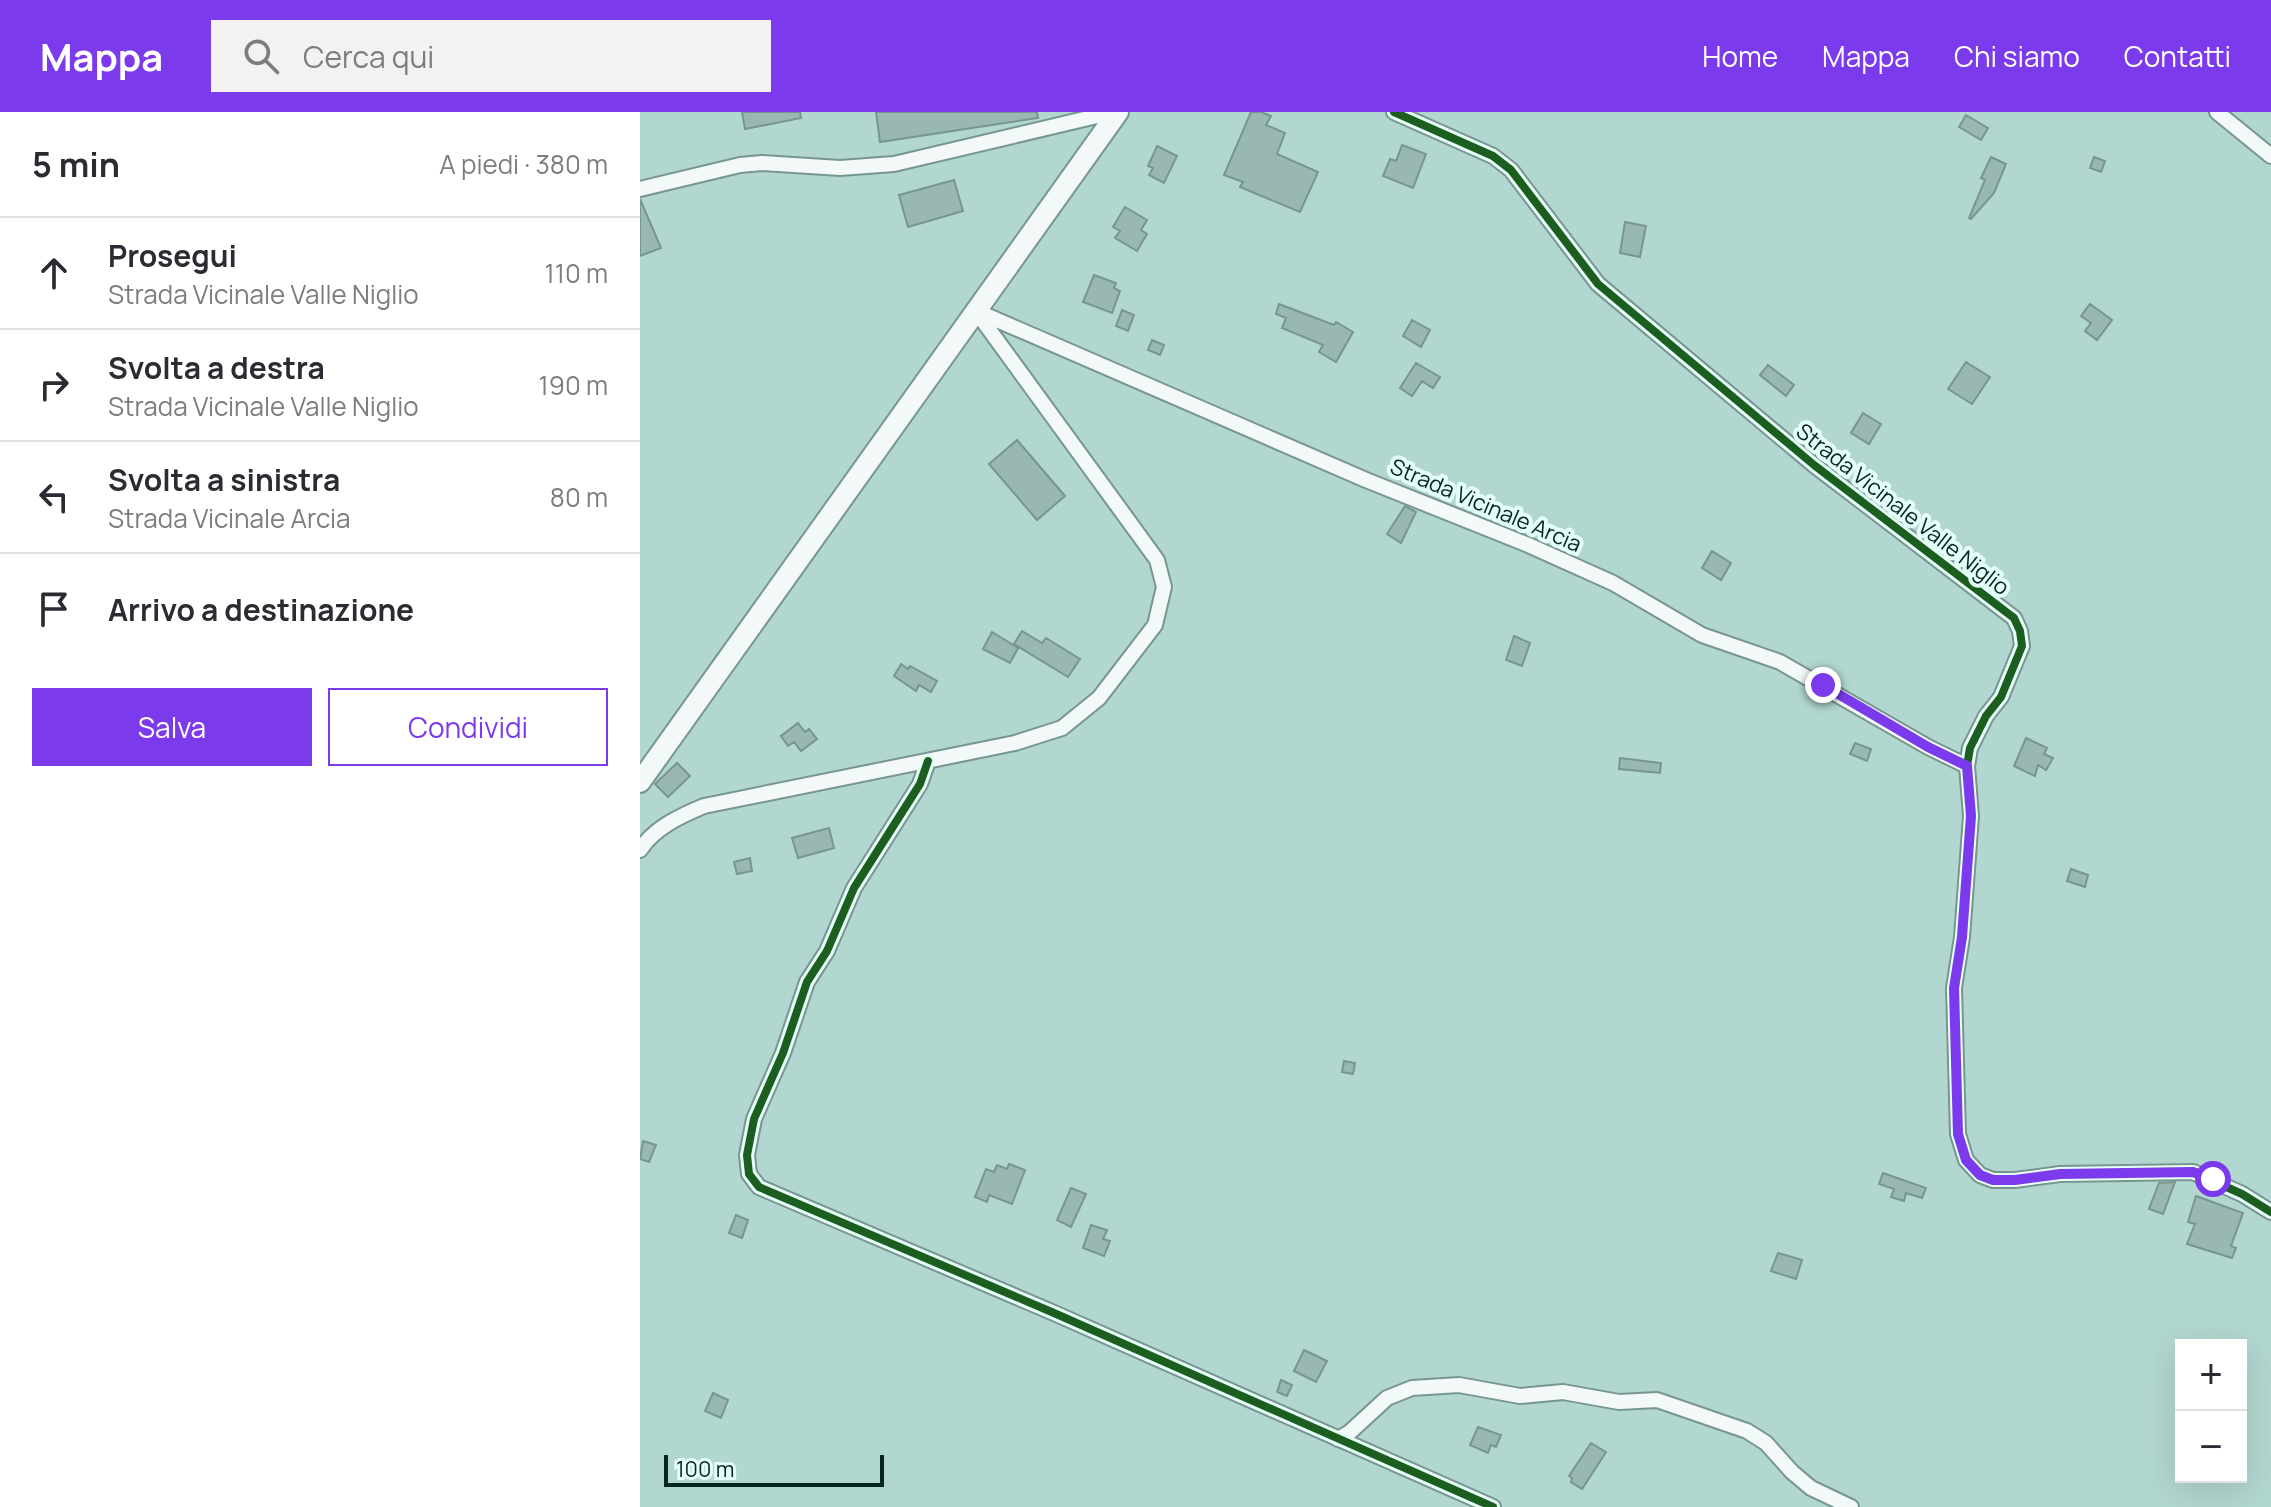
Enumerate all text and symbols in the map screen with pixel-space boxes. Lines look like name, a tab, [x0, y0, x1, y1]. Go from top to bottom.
search box	[211, 20, 771, 92]
text: Mappa	[40, 30, 163, 82]
icon: search	[239, 34, 283, 78]
text: Cerca qui	[303, 36, 434, 77]
text: Home	[1702, 37, 1778, 75]
text: Mappa	[1822, 37, 1910, 75]
text: Chi siamo	[1954, 37, 2080, 75]
text: Contatti	[2124, 37, 2231, 75]
text: 5 min	[32, 141, 120, 187]
text: A piedi · 380 m	[439, 146, 608, 182]
text: Prosegui	[108, 235, 237, 276]
icon: ahead	[32, 251, 76, 295]
text: 110 m	[545, 255, 608, 291]
text: Strada Vicinale Valle Niglio	[108, 276, 419, 312]
text: Svolta a destra	[108, 347, 325, 388]
icon: right	[32, 363, 76, 407]
text: 190 m	[539, 367, 608, 403]
text: Strada Vicinale Valle Niglio	[108, 388, 419, 424]
street label: Strada Vicinale Valle Niglio	[1790, 416, 2016, 602]
street label: Strada Vicinale Arcia	[1386, 451, 1586, 559]
text: Svolta a sinistra	[108, 459, 340, 500]
icon: left	[32, 475, 76, 519]
text: 80 m	[550, 479, 608, 515]
text: Strada Vicinale Arcia	[108, 500, 351, 536]
icon: arrive	[32, 587, 76, 631]
text: Arrivo a destinazione	[108, 589, 414, 630]
route end	[1805, 667, 1841, 703]
button: Salva	[32, 688, 312, 766]
button: Condividi	[328, 688, 608, 766]
route start	[2195, 1161, 2231, 1197]
map controls	[2175, 1339, 2247, 1483]
button: +	[2175, 1339, 2247, 1411]
button: −	[2175, 1411, 2247, 1483]
scale bar	[664, 1451, 884, 1487]
text: 100 m	[676, 1454, 734, 1484]

